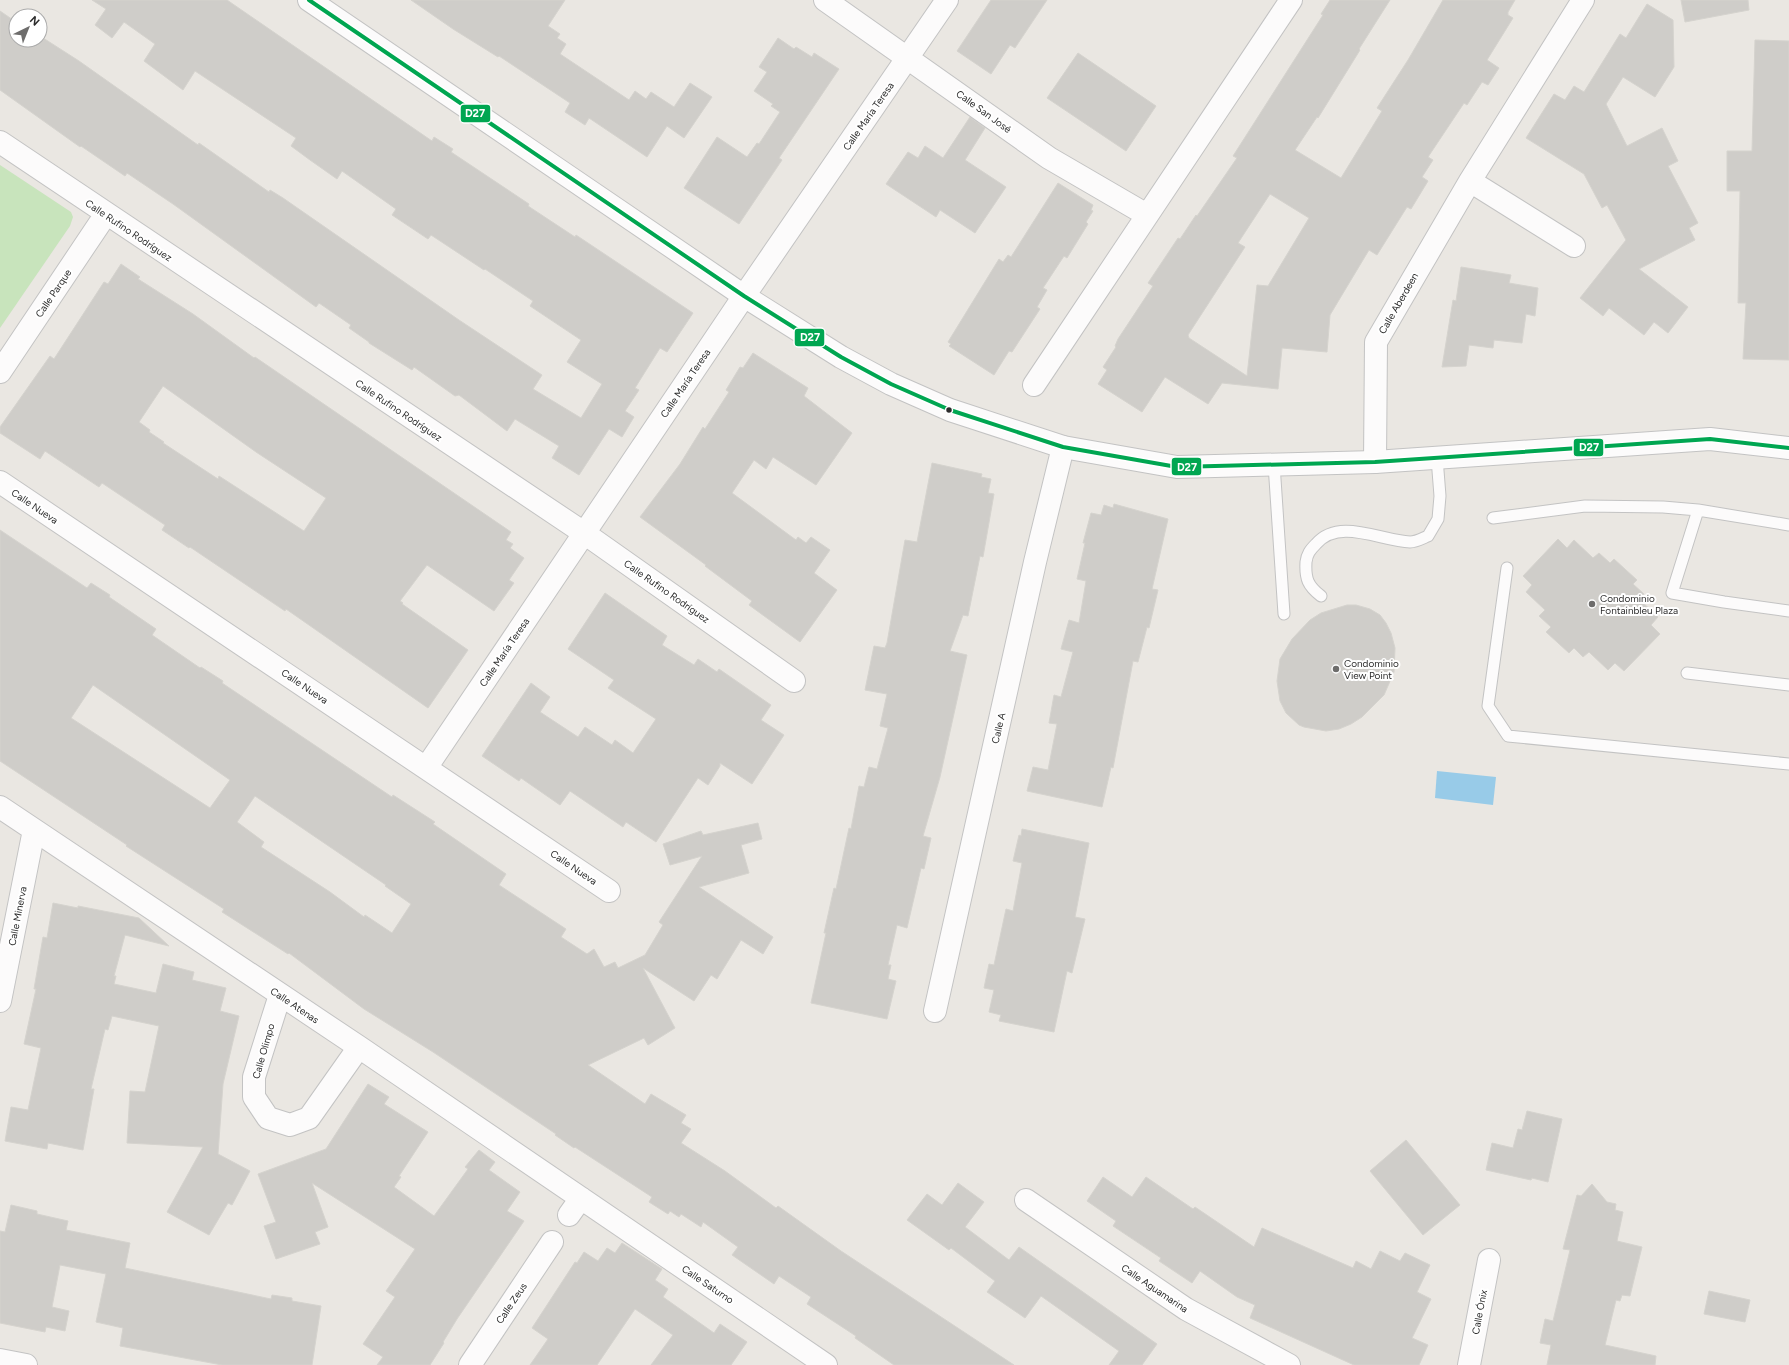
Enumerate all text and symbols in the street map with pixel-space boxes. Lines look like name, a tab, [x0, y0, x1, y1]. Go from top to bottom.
north arrow	[8, 8, 48, 48]
text: N	[27, 13, 42, 29]
street label: Calle María Teresa	[840, 80, 897, 153]
street label: Calle San José	[954, 87, 1014, 136]
line badge: D27	[460, 104, 491, 123]
text: D27	[465, 107, 485, 120]
street label: Calle Rufino Rodríguez	[83, 197, 175, 264]
street label: Calle Parque	[32, 266, 75, 320]
street label: Calle Aberdeen	[1376, 270, 1421, 336]
line badge: D27	[794, 328, 825, 347]
text: D27	[800, 331, 820, 344]
street label: Calle María Teresa	[658, 346, 713, 420]
street label: Calle Rufino Rodríguez	[353, 377, 445, 444]
unlabelled marker	[944, 405, 954, 415]
line badge: D27	[1573, 438, 1604, 457]
text: D27	[1579, 441, 1599, 454]
line badge: D27	[1171, 457, 1202, 476]
text: D27	[1177, 461, 1197, 474]
street label: Calle Nueva	[9, 486, 61, 527]
street label: Calle Rufino Rodríguez	[621, 557, 712, 626]
place label: Condominio Fontainbleu Plaza	[1600, 592, 1678, 617]
marker: Condominio Fontainbleu Plaza	[1587, 599, 1597, 609]
street label: Calle María Teresa	[477, 615, 532, 689]
place label: Condominio View Point	[1344, 657, 1399, 682]
marker: Condominio View Point	[1331, 664, 1341, 674]
street label: Calle Nueva	[279, 666, 331, 707]
street label: Calle A	[989, 711, 1008, 745]
street label: Calle Nueva	[548, 847, 600, 888]
street label: Calle Minerva	[5, 885, 30, 947]
street label: Calle Atenas	[268, 984, 322, 1027]
street label: Calle Olimpo	[249, 1022, 278, 1080]
street label: Calle Aguamarina	[1119, 1261, 1191, 1316]
street label: Calle Saturno	[679, 1262, 736, 1307]
street label: Calle Zeus	[493, 1280, 530, 1326]
street label: Calle Ónix	[1469, 1289, 1490, 1335]

